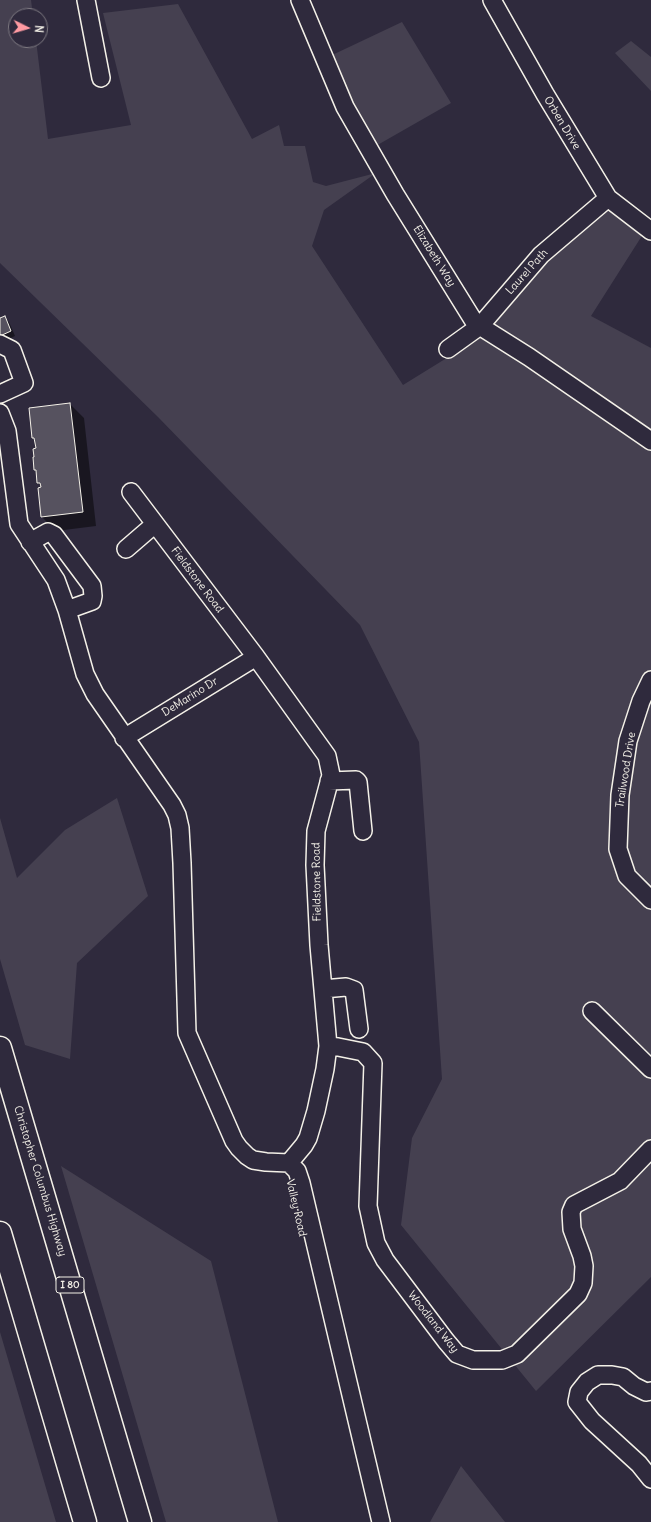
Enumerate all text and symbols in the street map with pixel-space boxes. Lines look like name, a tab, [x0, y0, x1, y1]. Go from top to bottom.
north arrow	[8, 8, 48, 48]
text: N	[32, 25, 46, 33]
street label: Orben Drive	[541, 94, 583, 152]
street label: Elizabeth Way	[410, 223, 458, 289]
street label: Laurel Path	[503, 247, 551, 297]
street label: Fieldstone Road	[168, 544, 226, 616]
street label: DeMarino Dr	[160, 675, 220, 719]
street label: Trailwood Drive	[613, 731, 639, 809]
street label: Fieldstone Road	[310, 842, 324, 922]
street label: Christopher Columbus Highway	[11, 1104, 69, 1258]
street label: Valley Road	[283, 1178, 309, 1238]
road number: I 80	[56, 1277, 84, 1293]
street label: Woodland Way	[405, 1288, 461, 1356]

